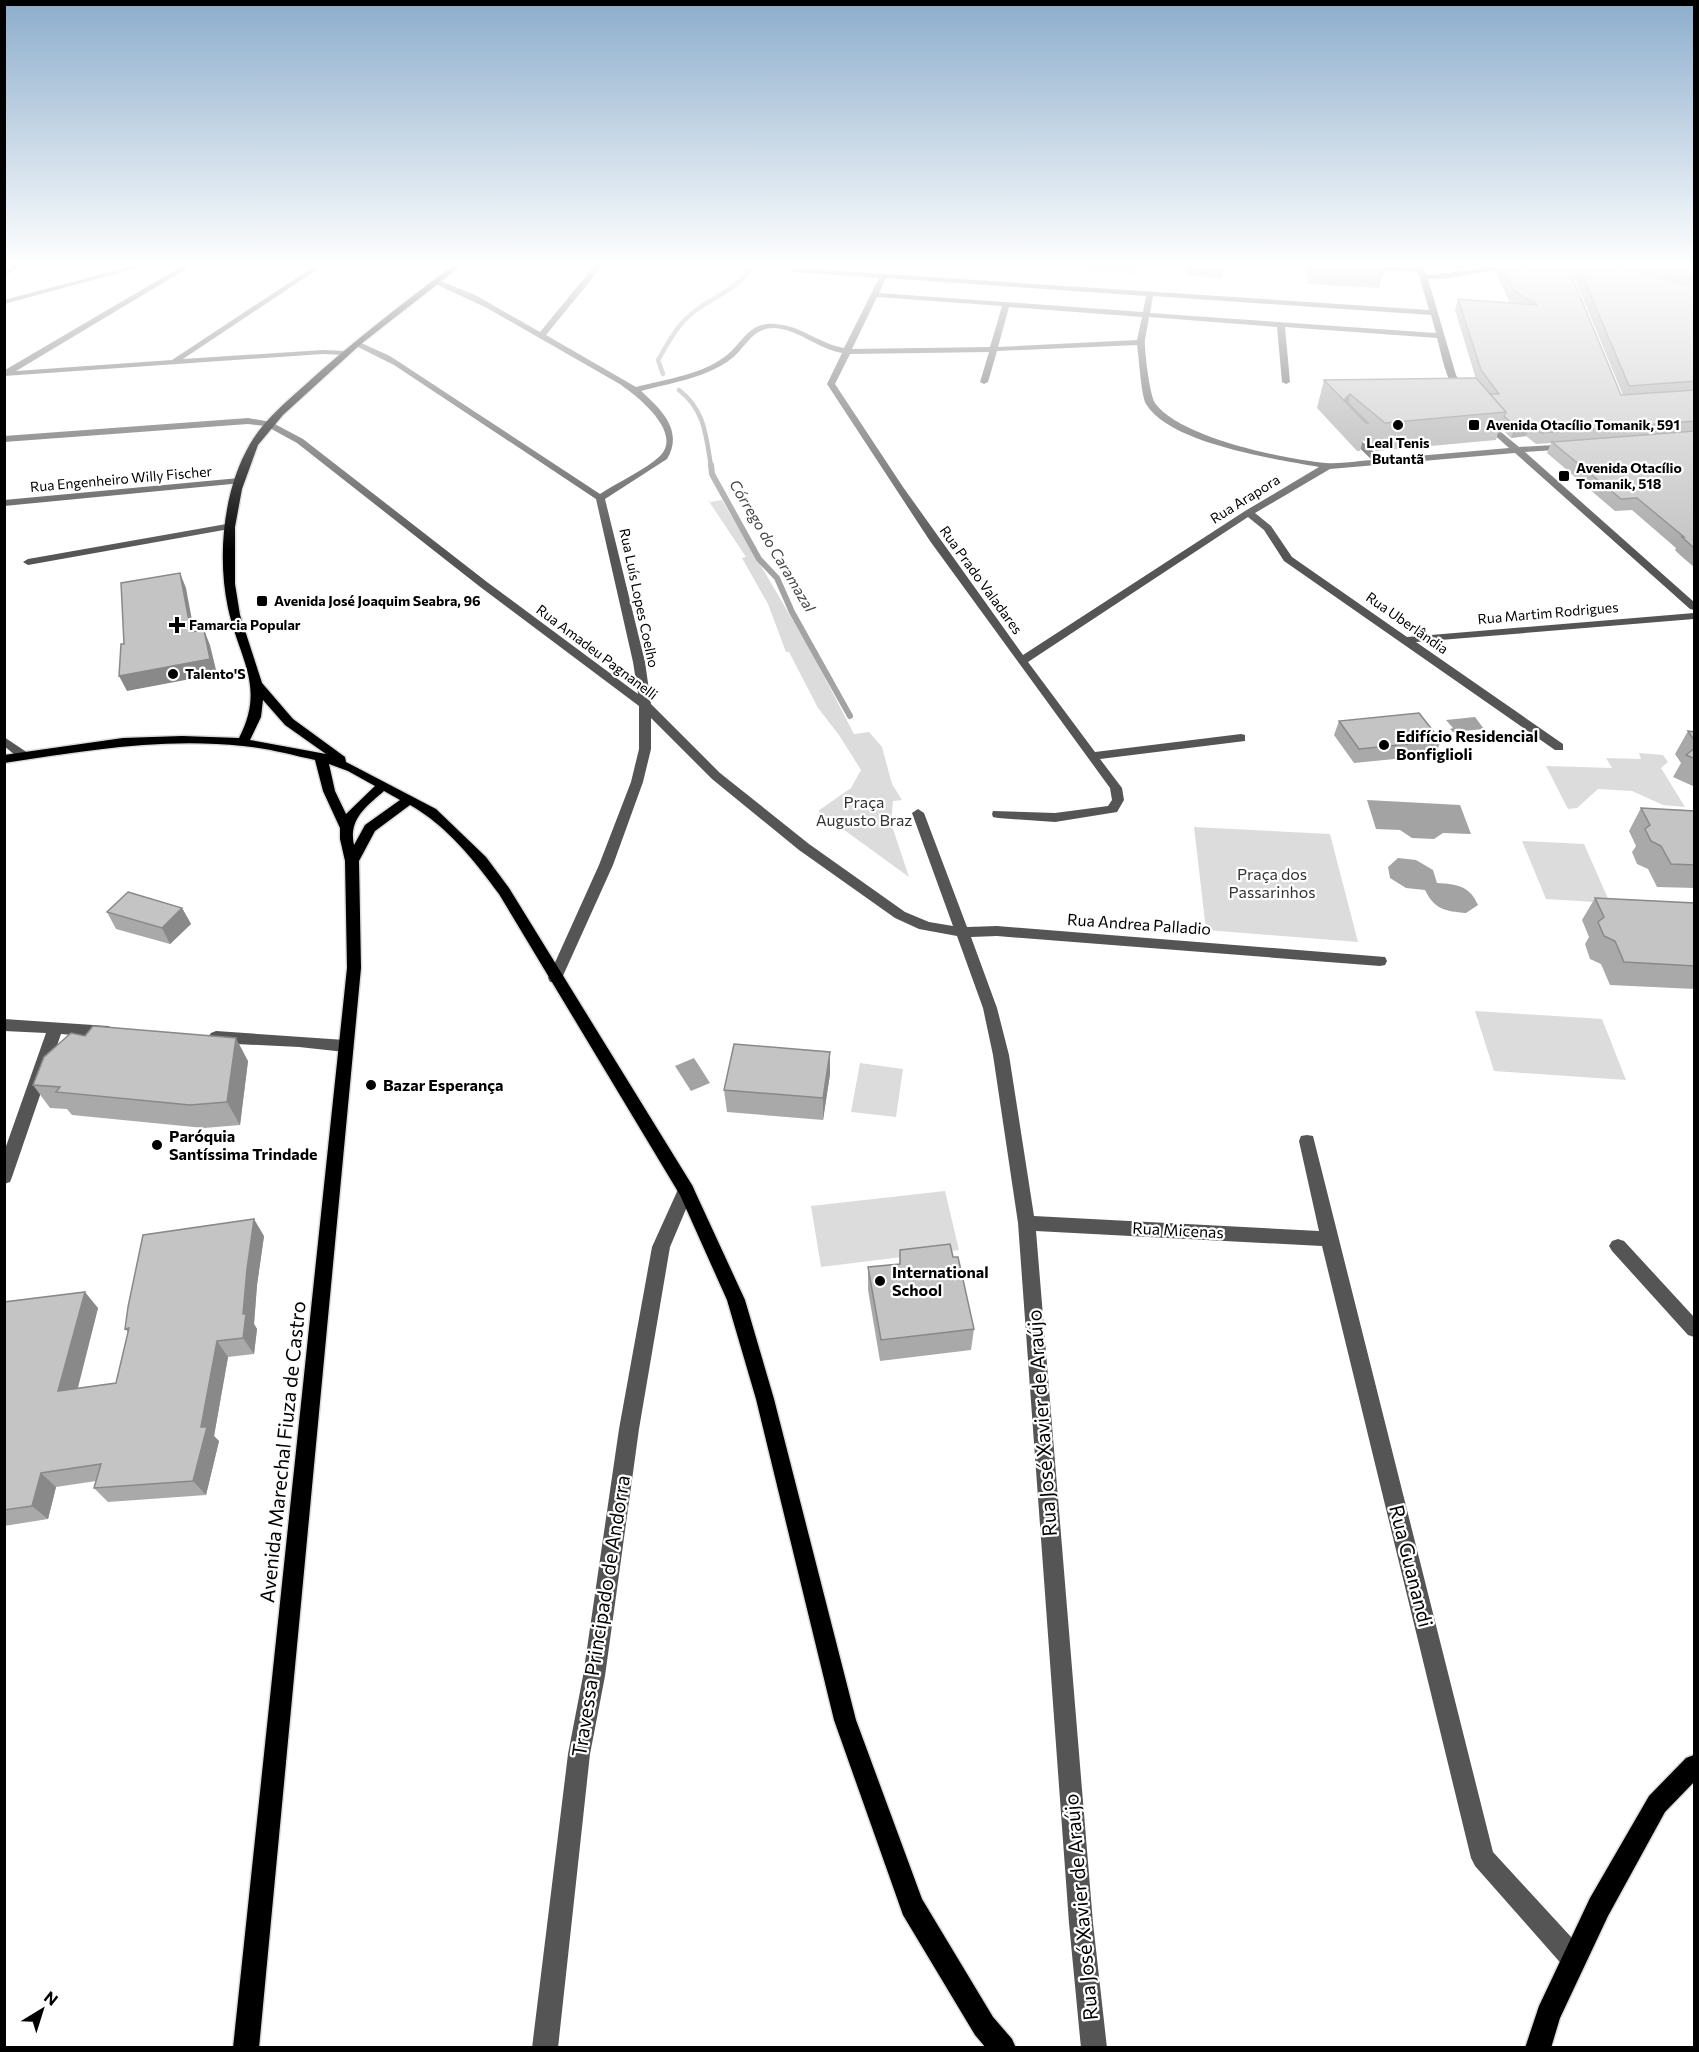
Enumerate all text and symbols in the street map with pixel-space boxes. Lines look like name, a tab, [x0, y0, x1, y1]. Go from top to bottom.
place label: Avenida Otacílio Tomanik, 591	[1486, 416, 1680, 433]
marker: Leal Tenis Butantã	[1391, 418, 1405, 432]
marker: Avenida Otacílio Tomanik, 591	[1467, 418, 1481, 432]
place label: Leal Tenis Butantã	[1366, 434, 1430, 467]
place label: Avenida Otacílio Tomanik, 518	[1576, 459, 1682, 492]
street label: Rua Engenheiro Willy Fischer	[29, 462, 213, 495]
marker: Avenida Otacílio Tomanik, 518	[1557, 469, 1571, 483]
street label: Rua Arapora	[1207, 470, 1283, 527]
water label: Córrego do Caramazal	[726, 476, 820, 616]
street label: Rua Prado Valadares	[936, 522, 1026, 637]
street label: Rua Luís Lopes Coelho	[616, 527, 663, 669]
street label: Rua Uberlândia	[1363, 588, 1452, 657]
place label: Avenida José Joaquim Seabra, 96	[274, 592, 481, 609]
marker: Avenida José Joaquim Seabra, 96	[255, 594, 269, 608]
street label: Rua Martim Rodrigues	[1477, 598, 1619, 627]
street label: Rua Amadeu Pagnanelli	[533, 600, 661, 703]
place label: Famarcia Popular	[189, 616, 301, 633]
marker: Famarcia Popular	[170, 618, 184, 632]
place label: Talento'S	[185, 665, 246, 682]
marker: Talento'S	[166, 667, 180, 681]
place label: Edifício Residencial Bonfiglioli	[1396, 726, 1538, 763]
marker: Edifício Residencial Bonfiglioli	[1377, 738, 1391, 752]
park label: Praça Augusto Braz	[816, 792, 912, 829]
park label: Praça dos Passarinhos	[1229, 864, 1315, 901]
street label: Rua Andrea Palladio	[1066, 909, 1212, 938]
place label: Bazar Esperança	[383, 1075, 503, 1094]
marker: Bazar Esperança	[364, 1078, 378, 1092]
place label: Paróquia Santíssima Trindade	[169, 1126, 318, 1163]
marker: Paróquia Santíssima Trindade	[150, 1138, 164, 1152]
street label: Rua Micenas	[1132, 1218, 1224, 1241]
place label: International School	[892, 1262, 989, 1299]
marker: International School	[873, 1274, 887, 1288]
street label: Avenida Marechal Fiuza de Castro	[254, 1300, 310, 1604]
street label: Rua José Xavier de Araújo	[1021, 1309, 1061, 1537]
street label: Travessa Principado de Andorra	[566, 1473, 634, 1758]
street label: Rua Guanandi	[1385, 1502, 1439, 1629]
street label: Rua José Xavier de Araújo	[1058, 1793, 1102, 2021]
north arrow	[12, 1980, 72, 2040]
text: N	[41, 1987, 62, 2009]

